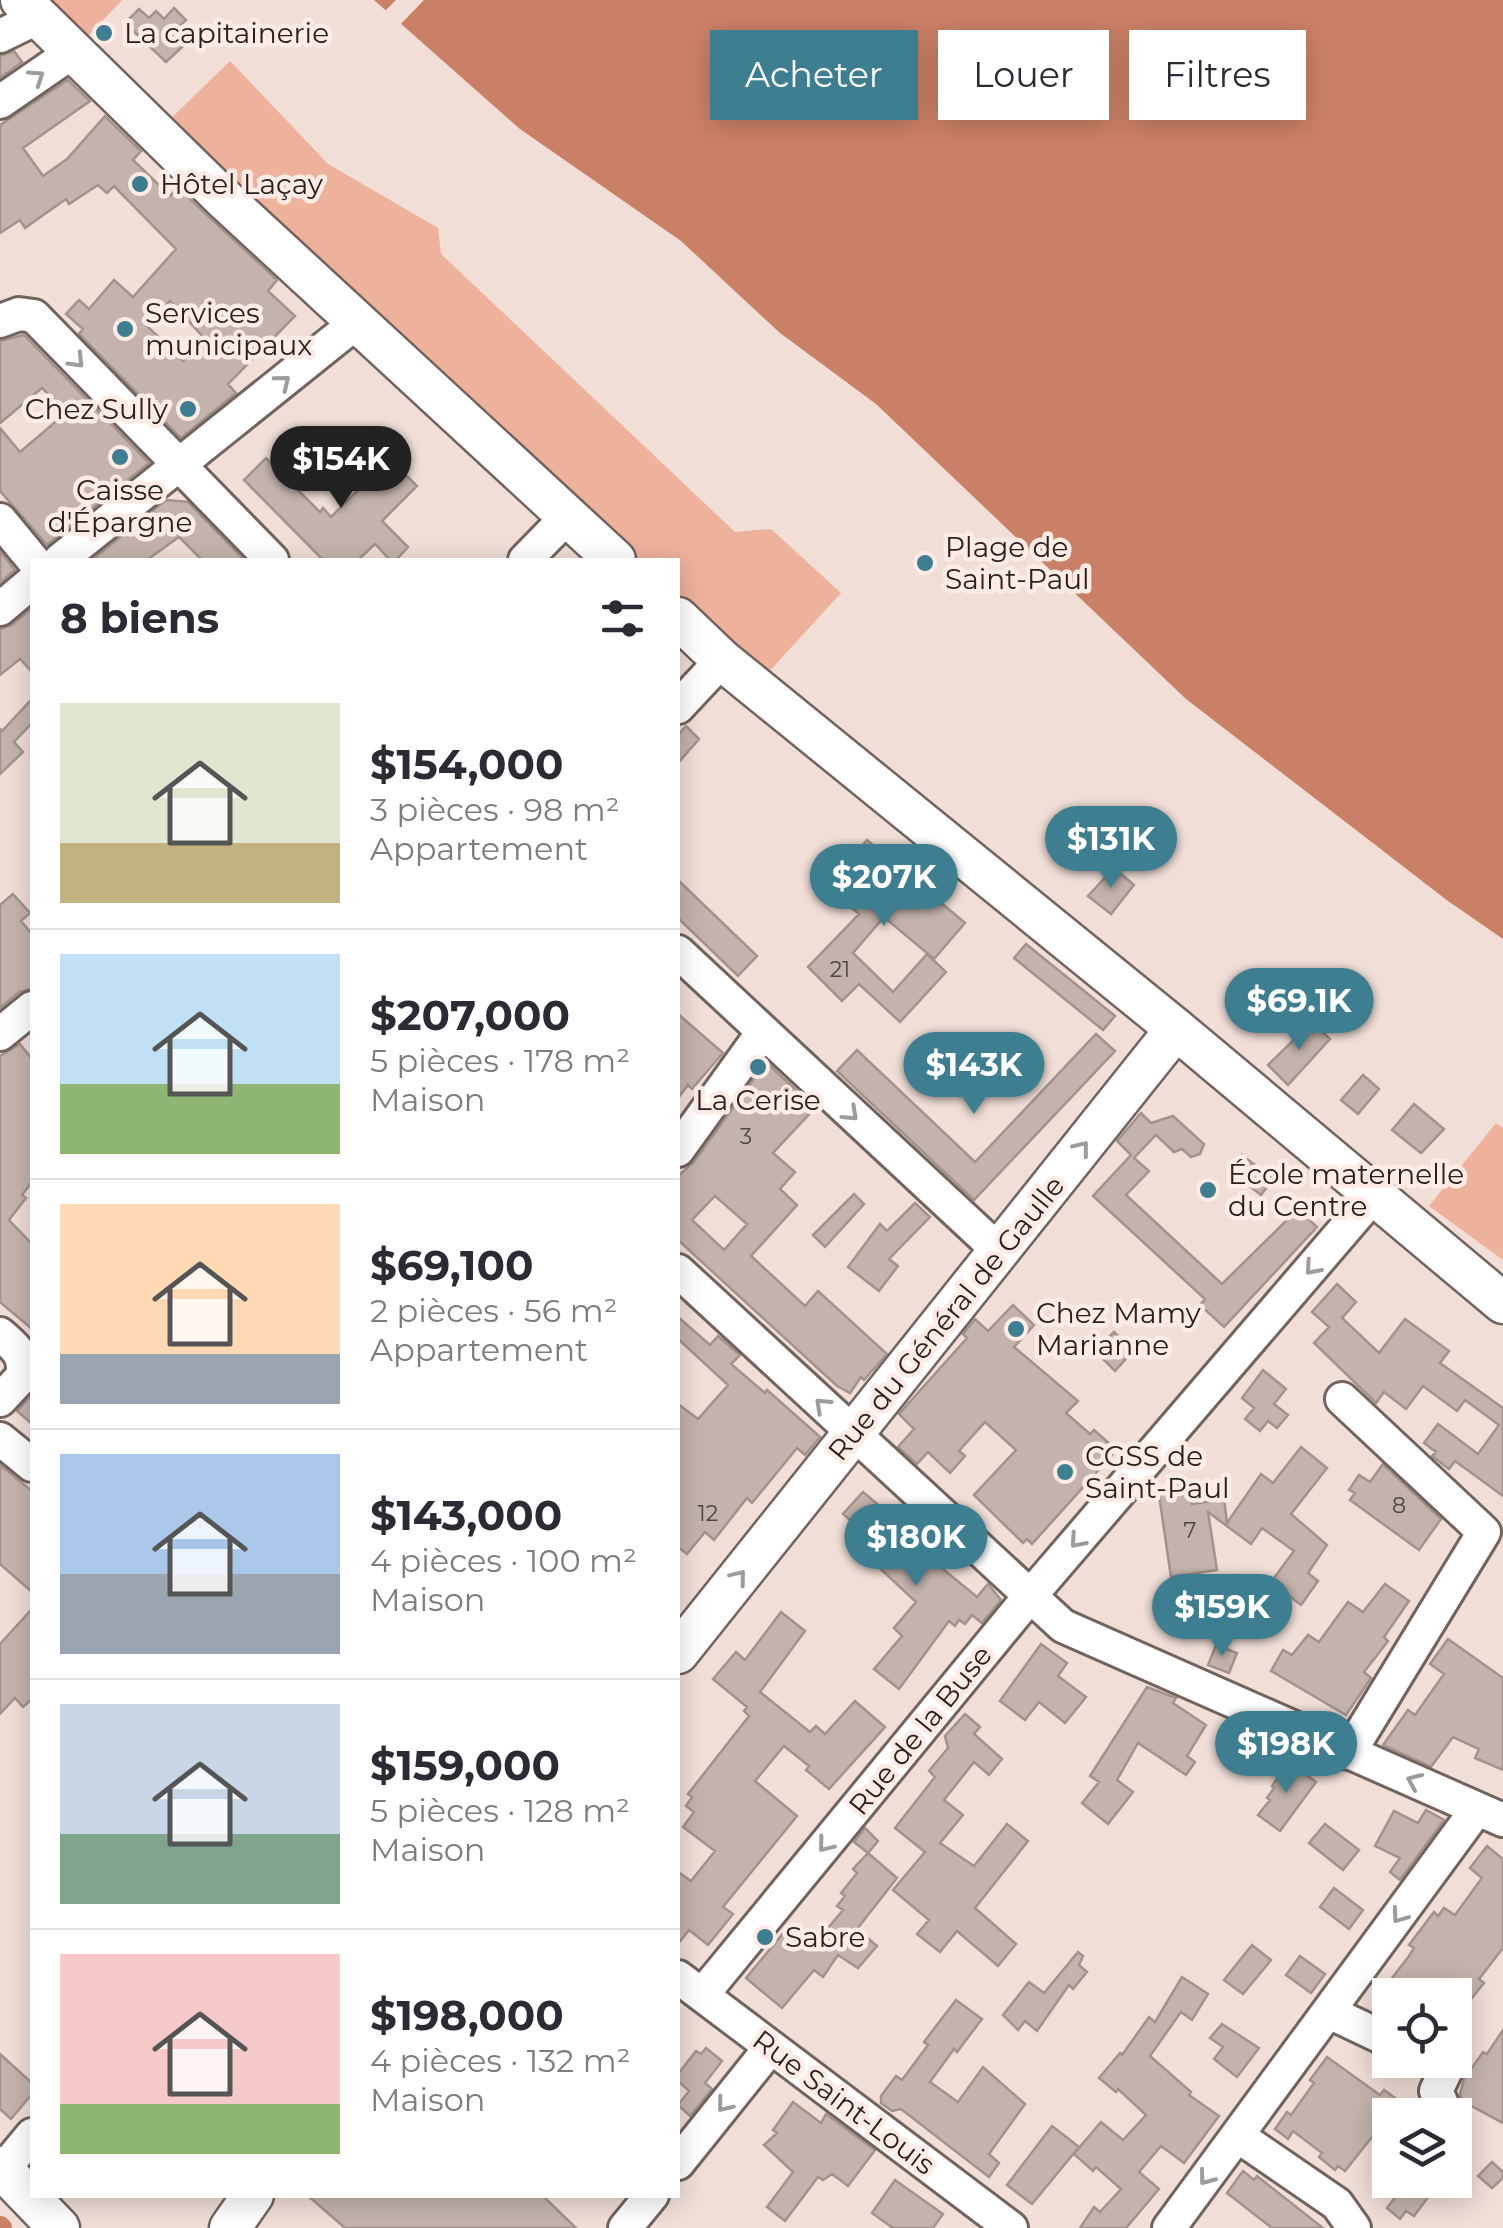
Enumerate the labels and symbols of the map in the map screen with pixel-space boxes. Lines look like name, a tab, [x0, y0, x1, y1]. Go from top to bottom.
place label: La capitainerie	[124, 16, 329, 50]
marker: La capitainerie	[93, 22, 115, 44]
one-way arrow	[26, 71, 45, 89]
place label: Hôtel Laçay	[160, 167, 324, 201]
marker: Hôtel Laçay	[129, 173, 151, 195]
place label: Services municipaux	[145, 296, 312, 362]
marker: Services municipaux	[114, 318, 136, 340]
one-way arrow	[65, 349, 83, 367]
one-way arrow	[271, 377, 289, 394]
place label: Chez Sully	[25, 392, 169, 426]
marker: Chez Sully	[177, 398, 199, 420]
pin: $154K	[271, 426, 411, 511]
marker: Caisse d'Épargne	[109, 446, 131, 468]
place label: Caisse d'Épargne	[48, 473, 192, 539]
place label: Plage de Saint-Paul	[945, 530, 1090, 596]
marker: Plage de Saint-Paul	[914, 552, 936, 574]
pin: $131K	[1041, 806, 1181, 891]
pin: $207K	[814, 844, 954, 929]
house number: 21	[830, 956, 850, 983]
pin: $69.1K	[1218, 968, 1380, 1053]
pin: $143K	[904, 1032, 1044, 1117]
marker: La Cerise	[747, 1056, 769, 1078]
place label: La Cerise	[695, 1083, 821, 1117]
one-way arrow	[839, 1102, 858, 1120]
house number: 3	[740, 1123, 752, 1150]
one-way arrow	[1070, 1141, 1088, 1159]
place label: École maternelle du Centre	[1228, 1157, 1464, 1223]
street label: Rue du Général de Gaulle	[821, 1169, 1071, 1467]
marker: École maternelle du Centre	[1197, 1179, 1219, 1201]
one-way arrow	[1306, 1257, 1324, 1275]
place label: Chez Mamy Marianne	[1036, 1296, 1202, 1362]
marker: Chez Mamy Marianne	[1005, 1318, 1027, 1340]
one-way arrow	[816, 1399, 834, 1417]
place label: CGSS de Saint-Paul	[1085, 1439, 1230, 1505]
marker: CGSS de Saint-Paul	[1054, 1461, 1076, 1483]
house number: 8	[1392, 1492, 1406, 1519]
house number: 12	[698, 1500, 718, 1527]
pin: $180K	[846, 1504, 986, 1589]
house number: 7	[1184, 1517, 1197, 1544]
one-way arrow	[1071, 1530, 1089, 1548]
one-way arrow	[727, 1570, 745, 1588]
pin: $159K	[1152, 1574, 1292, 1659]
street label: Rue de la Buse	[841, 1638, 999, 1822]
pin: $198K	[1216, 1711, 1356, 1796]
one-way arrow	[1406, 1773, 1424, 1793]
one-way arrow	[819, 1834, 837, 1852]
one-way arrow	[1393, 1905, 1411, 1923]
place label: Sabre	[785, 1920, 866, 1954]
marker: Sabre	[754, 1926, 776, 1948]
street label: Rue Saint-Louis	[746, 2022, 942, 2182]
one-way arrow	[718, 2094, 736, 2112]
one-way arrow	[1201, 2167, 1218, 2185]

